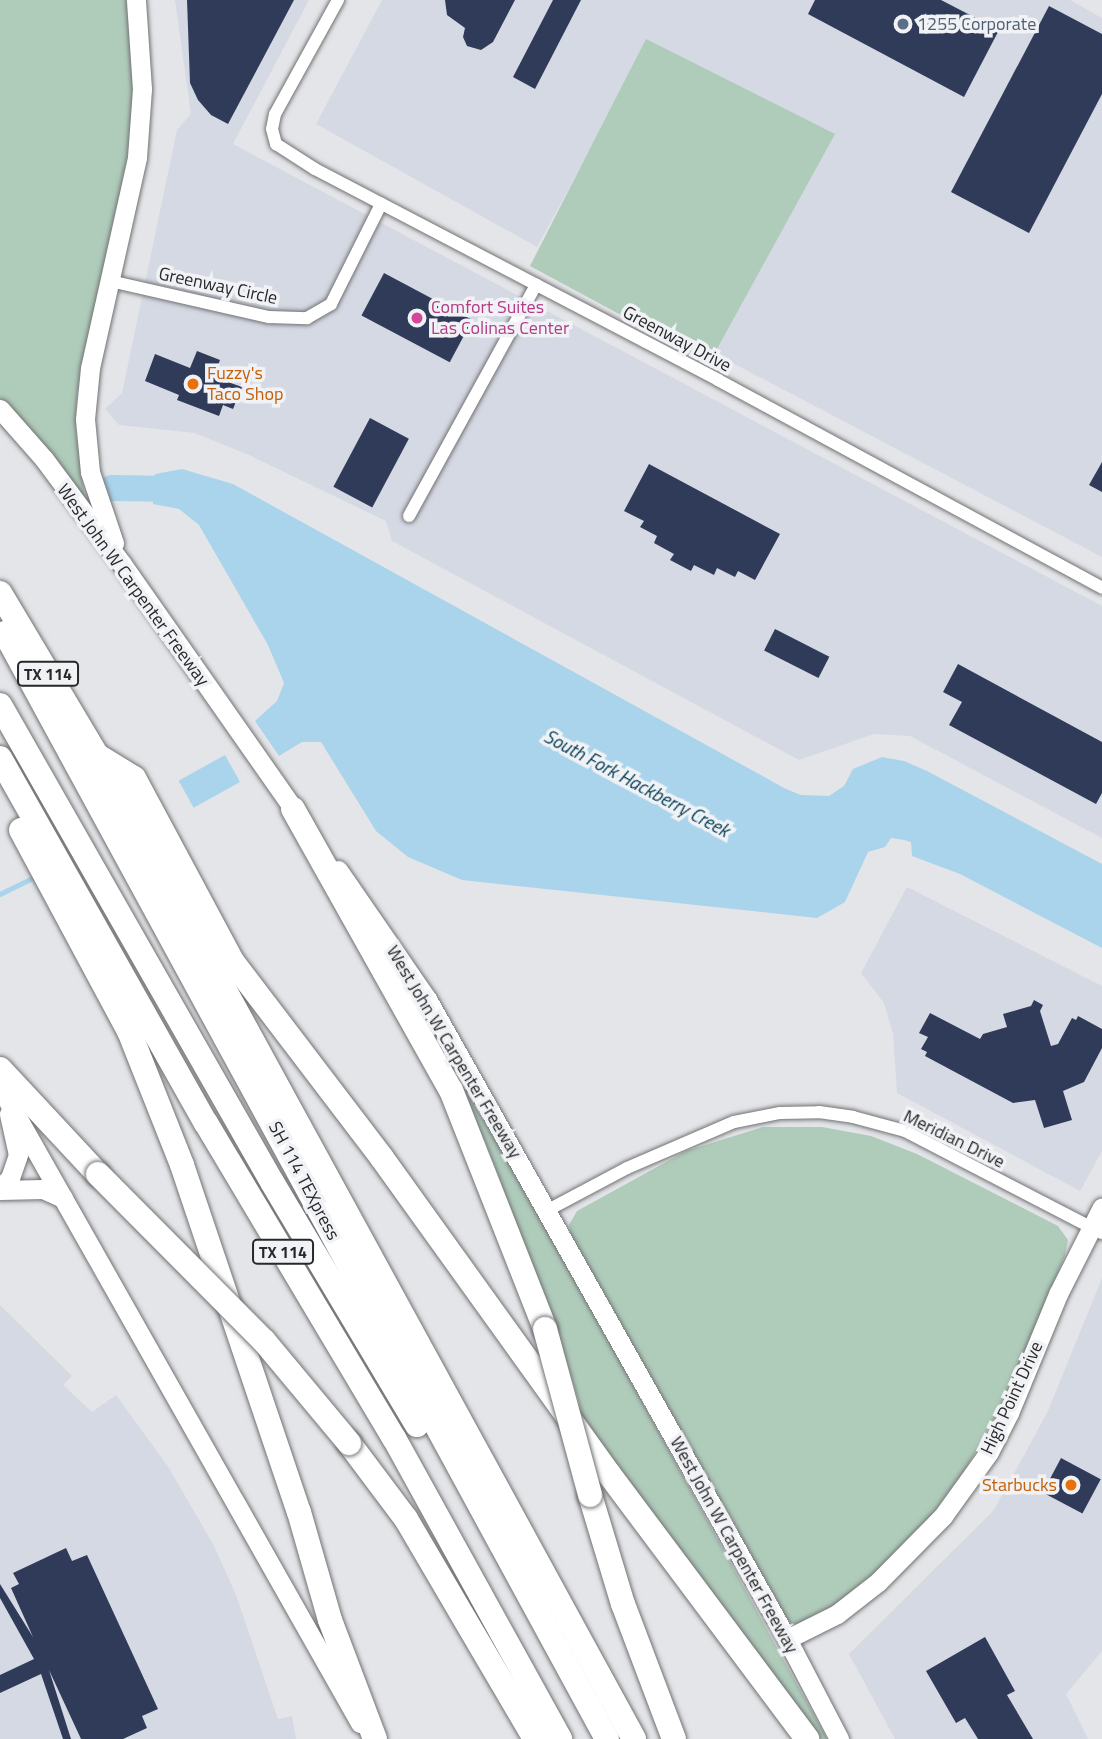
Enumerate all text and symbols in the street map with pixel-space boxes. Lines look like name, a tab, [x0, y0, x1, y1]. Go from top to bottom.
place label: 1255 Corporate	[917, 13, 1036, 35]
marker: 1255 Corporate	[895, 16, 911, 32]
street label: Greenway Circle	[157, 263, 279, 309]
place label: Comfort Suites Las Colinas Center	[431, 297, 569, 340]
street label: Greenway Drive	[619, 301, 735, 377]
marker: Comfort Suites Las Colinas Center	[409, 310, 425, 326]
place label: Fuzzy's Taco Shop	[207, 363, 283, 406]
marker: Fuzzy's Taco Shop	[185, 376, 201, 392]
street label: West John W Carpenter Freeway	[52, 480, 214, 690]
road number: TX 114	[16, 662, 80, 687]
water label: South Fork Hackberry Creek	[540, 724, 734, 842]
street label: West John W Carpenter Freeway	[382, 942, 526, 1162]
street label: Meridian Drive	[900, 1105, 1008, 1173]
street label: SH 114 TEXpress	[264, 1118, 344, 1244]
road number: TX 114	[252, 1240, 314, 1264]
street label: High Point Drive	[976, 1338, 1048, 1458]
street label: West John W Carpenter Freeway	[665, 1433, 803, 1657]
place label: Starbucks	[982, 1474, 1057, 1496]
marker: Starbucks	[1063, 1477, 1079, 1493]

